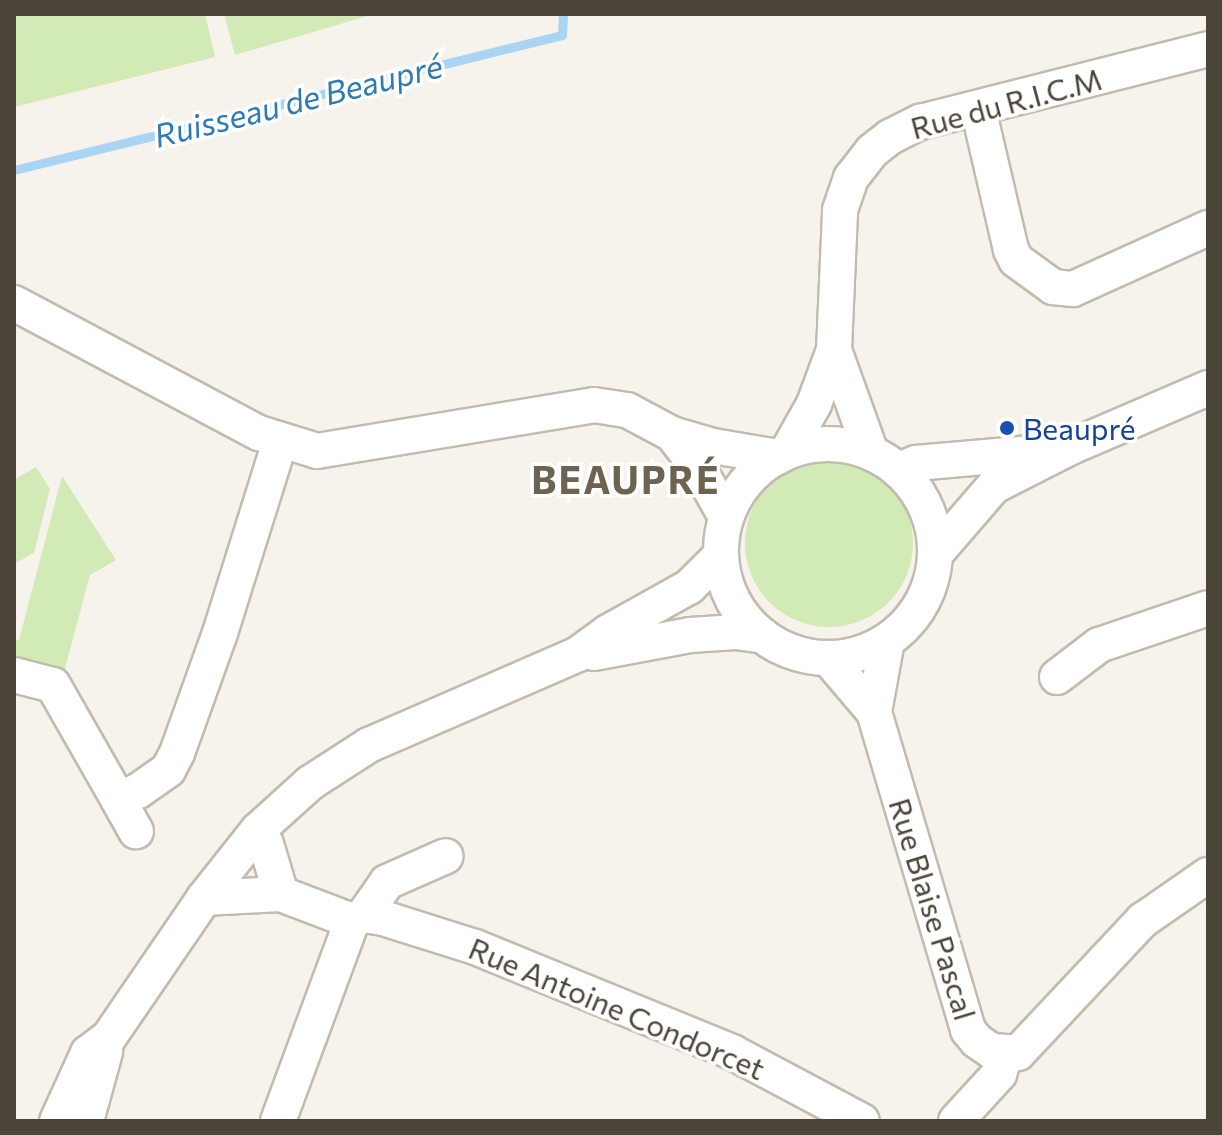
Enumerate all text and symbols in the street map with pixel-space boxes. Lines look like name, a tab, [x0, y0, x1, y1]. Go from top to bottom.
water label: Ruisseau de Beaupré	[150, 46, 446, 154]
street label: Rue du R.I.C.M	[907, 60, 1105, 146]
place label: Beaupré	[1023, 410, 1136, 446]
marker: Beaupré	[998, 419, 1016, 437]
district label: BEAUPRÉ	[531, 456, 721, 502]
street label: Rue Blaise Pascal	[882, 794, 984, 1024]
street label: Rue Antoine Condorcet	[464, 929, 770, 1087]

